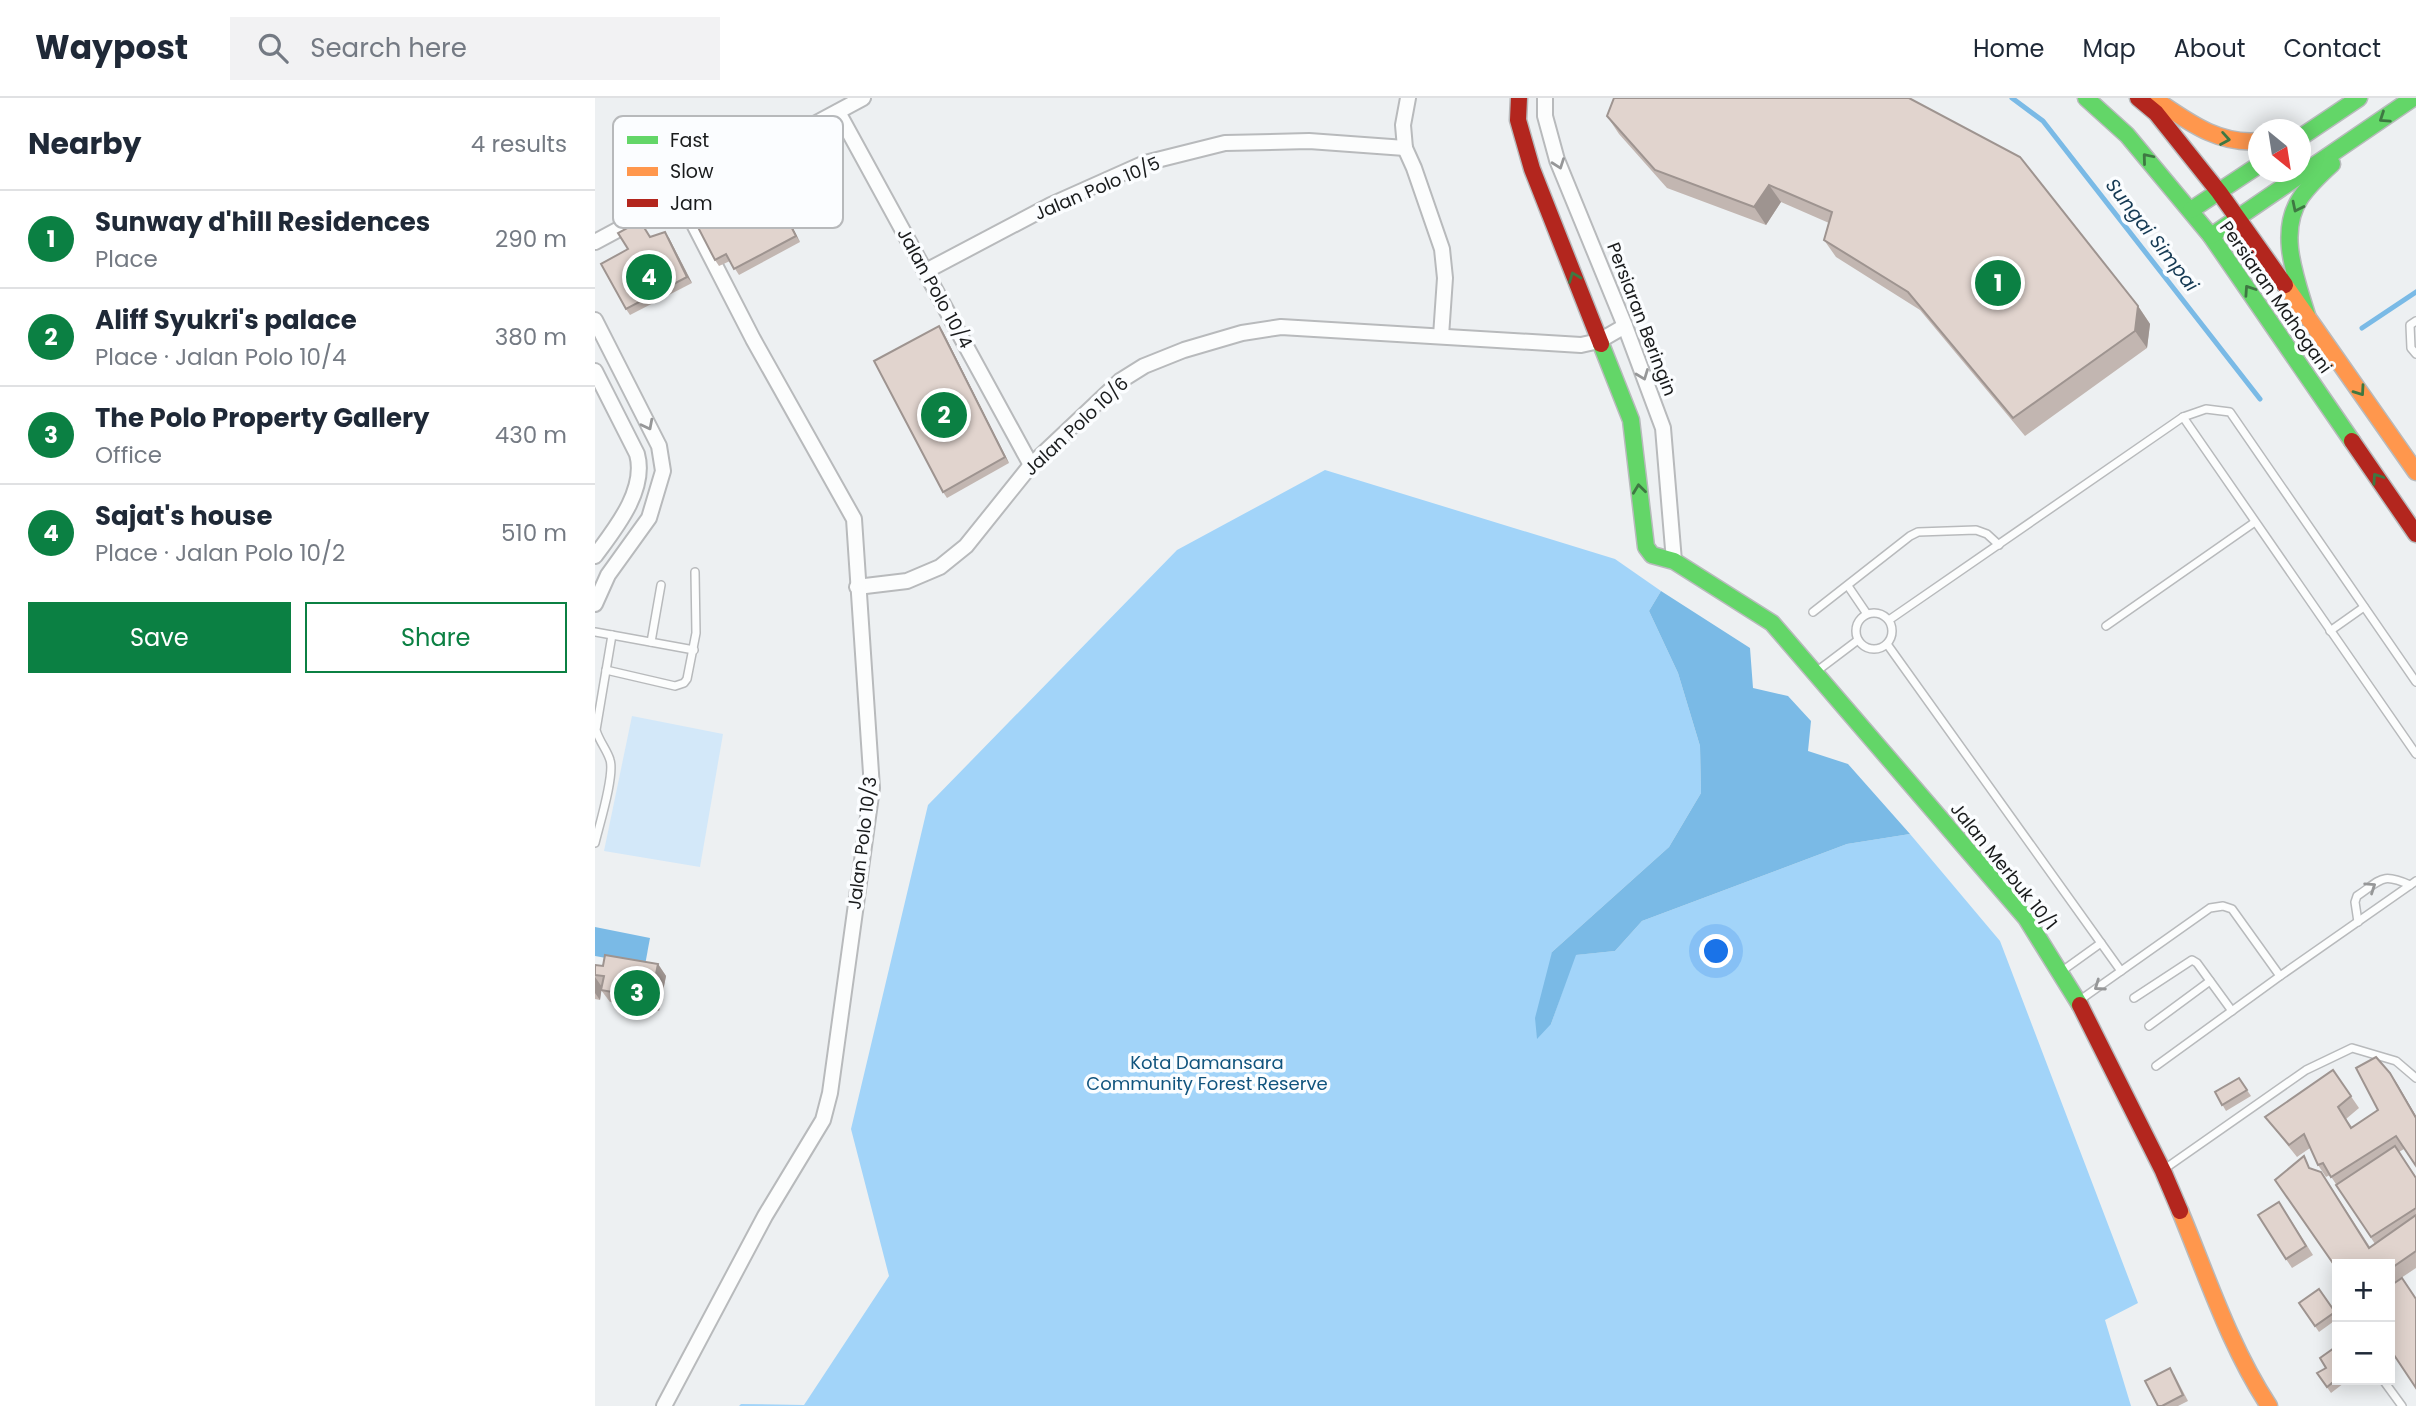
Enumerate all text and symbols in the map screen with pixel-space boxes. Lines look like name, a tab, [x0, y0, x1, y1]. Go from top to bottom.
search box	[230, 17, 720, 80]
text: Waypost	[35, 24, 188, 71]
icon: search	[254, 29, 292, 67]
text: Search here	[310, 30, 467, 66]
text: Home	[1973, 32, 2045, 65]
text: Map	[2083, 32, 2136, 65]
text: About	[2174, 32, 2245, 65]
text: Contact	[2283, 32, 2381, 65]
one-way arrow	[2379, 110, 2392, 122]
legend	[613, 116, 843, 228]
north arrow	[2248, 119, 2311, 182]
text: Nearby	[28, 122, 142, 165]
text: Fast	[670, 127, 709, 154]
text: 4 results	[471, 128, 567, 160]
one-way arrow	[2219, 131, 2231, 146]
street label: Jalan Polo 10/5	[1030, 150, 1164, 226]
one-way arrow	[2143, 154, 2155, 167]
text: Slow	[670, 158, 714, 185]
one-way arrow	[1551, 158, 1565, 170]
water label: Sungai Simpai	[2099, 173, 2205, 298]
text: Jam	[670, 190, 712, 217]
one-way arrow	[2291, 200, 2305, 212]
text: Sunway d'hill Residences	[95, 204, 430, 240]
street label: Persiaran Mahogani	[2214, 216, 2338, 378]
text: 1	[47, 223, 55, 255]
text: 290 m	[495, 223, 567, 255]
street label: Jalan Polo 10/4	[892, 223, 978, 353]
street label: Persiaran Beringin	[1601, 239, 1683, 399]
text: Place	[95, 243, 158, 275]
pin: 4	[626, 251, 672, 303]
pin: 1	[1975, 257, 2021, 309]
one-way arrow	[1568, 271, 1582, 284]
one-way arrow	[2245, 285, 2257, 298]
text: Aliff Syukri's palace	[95, 302, 357, 338]
text: 2	[44, 321, 58, 353]
text: 380 m	[495, 321, 567, 353]
text: Place · Jalan Polo 10/4	[95, 341, 346, 373]
one-way arrow	[1635, 369, 1649, 381]
street label: Jalan Polo 10/6	[1018, 371, 1134, 481]
one-way arrow	[2352, 384, 2365, 397]
pin: 2	[921, 389, 967, 441]
text: The Polo Property Gallery	[95, 400, 430, 436]
one-way arrow	[640, 418, 653, 430]
text: 3	[44, 419, 58, 451]
text: 430 m	[495, 419, 567, 451]
text: Office	[95, 439, 162, 471]
one-way arrow	[2373, 473, 2385, 486]
one-way arrow	[1632, 483, 1647, 494]
text: Sajat's house	[95, 498, 272, 534]
text: 4	[43, 517, 59, 549]
text: 510 m	[501, 517, 567, 549]
text: Place · Jalan Polo 10/2	[95, 537, 345, 569]
button: Save	[28, 602, 291, 673]
button: Share	[305, 602, 567, 673]
street label: Jalan Polo 10/3	[841, 775, 883, 911]
street label: Jalan Merbuk 10/1	[1945, 797, 2063, 935]
one-way arrow	[2364, 882, 2377, 895]
your location	[1699, 934, 1733, 968]
pin: 3	[614, 967, 660, 1019]
one-way arrow	[2094, 978, 2107, 990]
park label: Kota Damansara Community Forest Reserve	[1086, 1050, 1328, 1096]
map controls	[2332, 1259, 2395, 1385]
button: +	[2332, 1259, 2395, 1322]
button: −	[2332, 1322, 2395, 1385]

